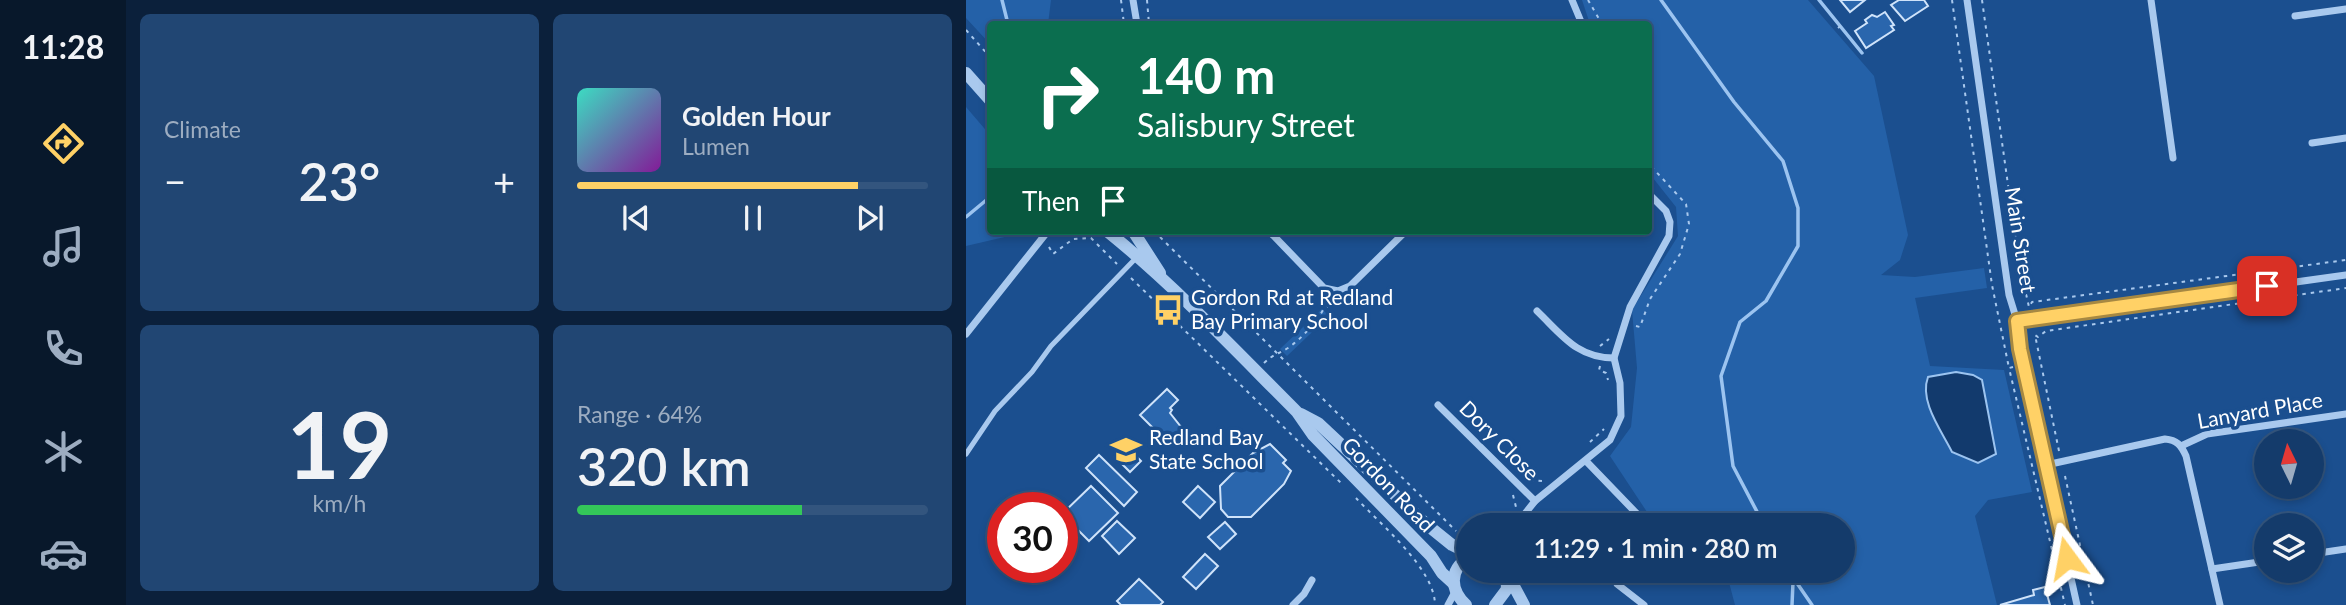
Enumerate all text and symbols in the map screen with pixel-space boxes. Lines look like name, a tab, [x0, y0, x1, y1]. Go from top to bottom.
text: 11:28	[22, 27, 104, 66]
text: 140 m	[1137, 46, 1275, 104]
icon: right	[1022, 49, 1113, 140]
text: Golden Hour	[682, 100, 831, 132]
text: Salisbury Street	[1137, 105, 1355, 144]
text: Climate	[164, 115, 241, 143]
icon: directions	[39, 119, 88, 168]
text: Lumen	[682, 132, 750, 160]
text: 23°	[299, 150, 380, 212]
text: −	[164, 158, 186, 204]
text: +	[493, 158, 515, 204]
icon: arrive	[1094, 182, 1132, 220]
text: Then	[1022, 185, 1080, 217]
street label: Main Street	[2001, 185, 2042, 295]
icon: previous	[617, 199, 655, 237]
icon: pause	[734, 199, 772, 237]
icon: next	[851, 199, 889, 237]
icon: music	[39, 222, 88, 271]
pin	[2237, 256, 2297, 316]
icon: arrive	[2248, 267, 2286, 305]
place label: Gordon Rd at Redland Bay Primary School	[1191, 284, 1393, 333]
bus stop icon: Gordon Rd at Redland Bay Primary School	[1151, 293, 1185, 327]
icon: phone	[39, 324, 88, 373]
street label: Lanyard Place	[2195, 386, 2324, 433]
text: 19	[287, 389, 392, 498]
street label: Dory Close	[1455, 395, 1545, 485]
text: Range · 64%	[577, 400, 702, 428]
place label: Redland Bay State School	[1149, 424, 1264, 473]
icon: climate	[39, 427, 88, 476]
north arrow	[2254, 429, 2324, 499]
map controls	[2254, 429, 2324, 583]
street label: Gordon Road	[1338, 432, 1440, 536]
school or university icon: Redland Bay State School	[1109, 433, 1143, 467]
text: 320 km	[577, 435, 751, 497]
text: km/h	[313, 489, 366, 517]
speed limit sign: 30	[987, 492, 1078, 583]
button: layers	[2254, 513, 2324, 583]
position arrow	[2030, 521, 2104, 595]
icon: car	[39, 529, 88, 578]
text: 11:29 · 1 min · 280 m	[1533, 532, 1778, 564]

